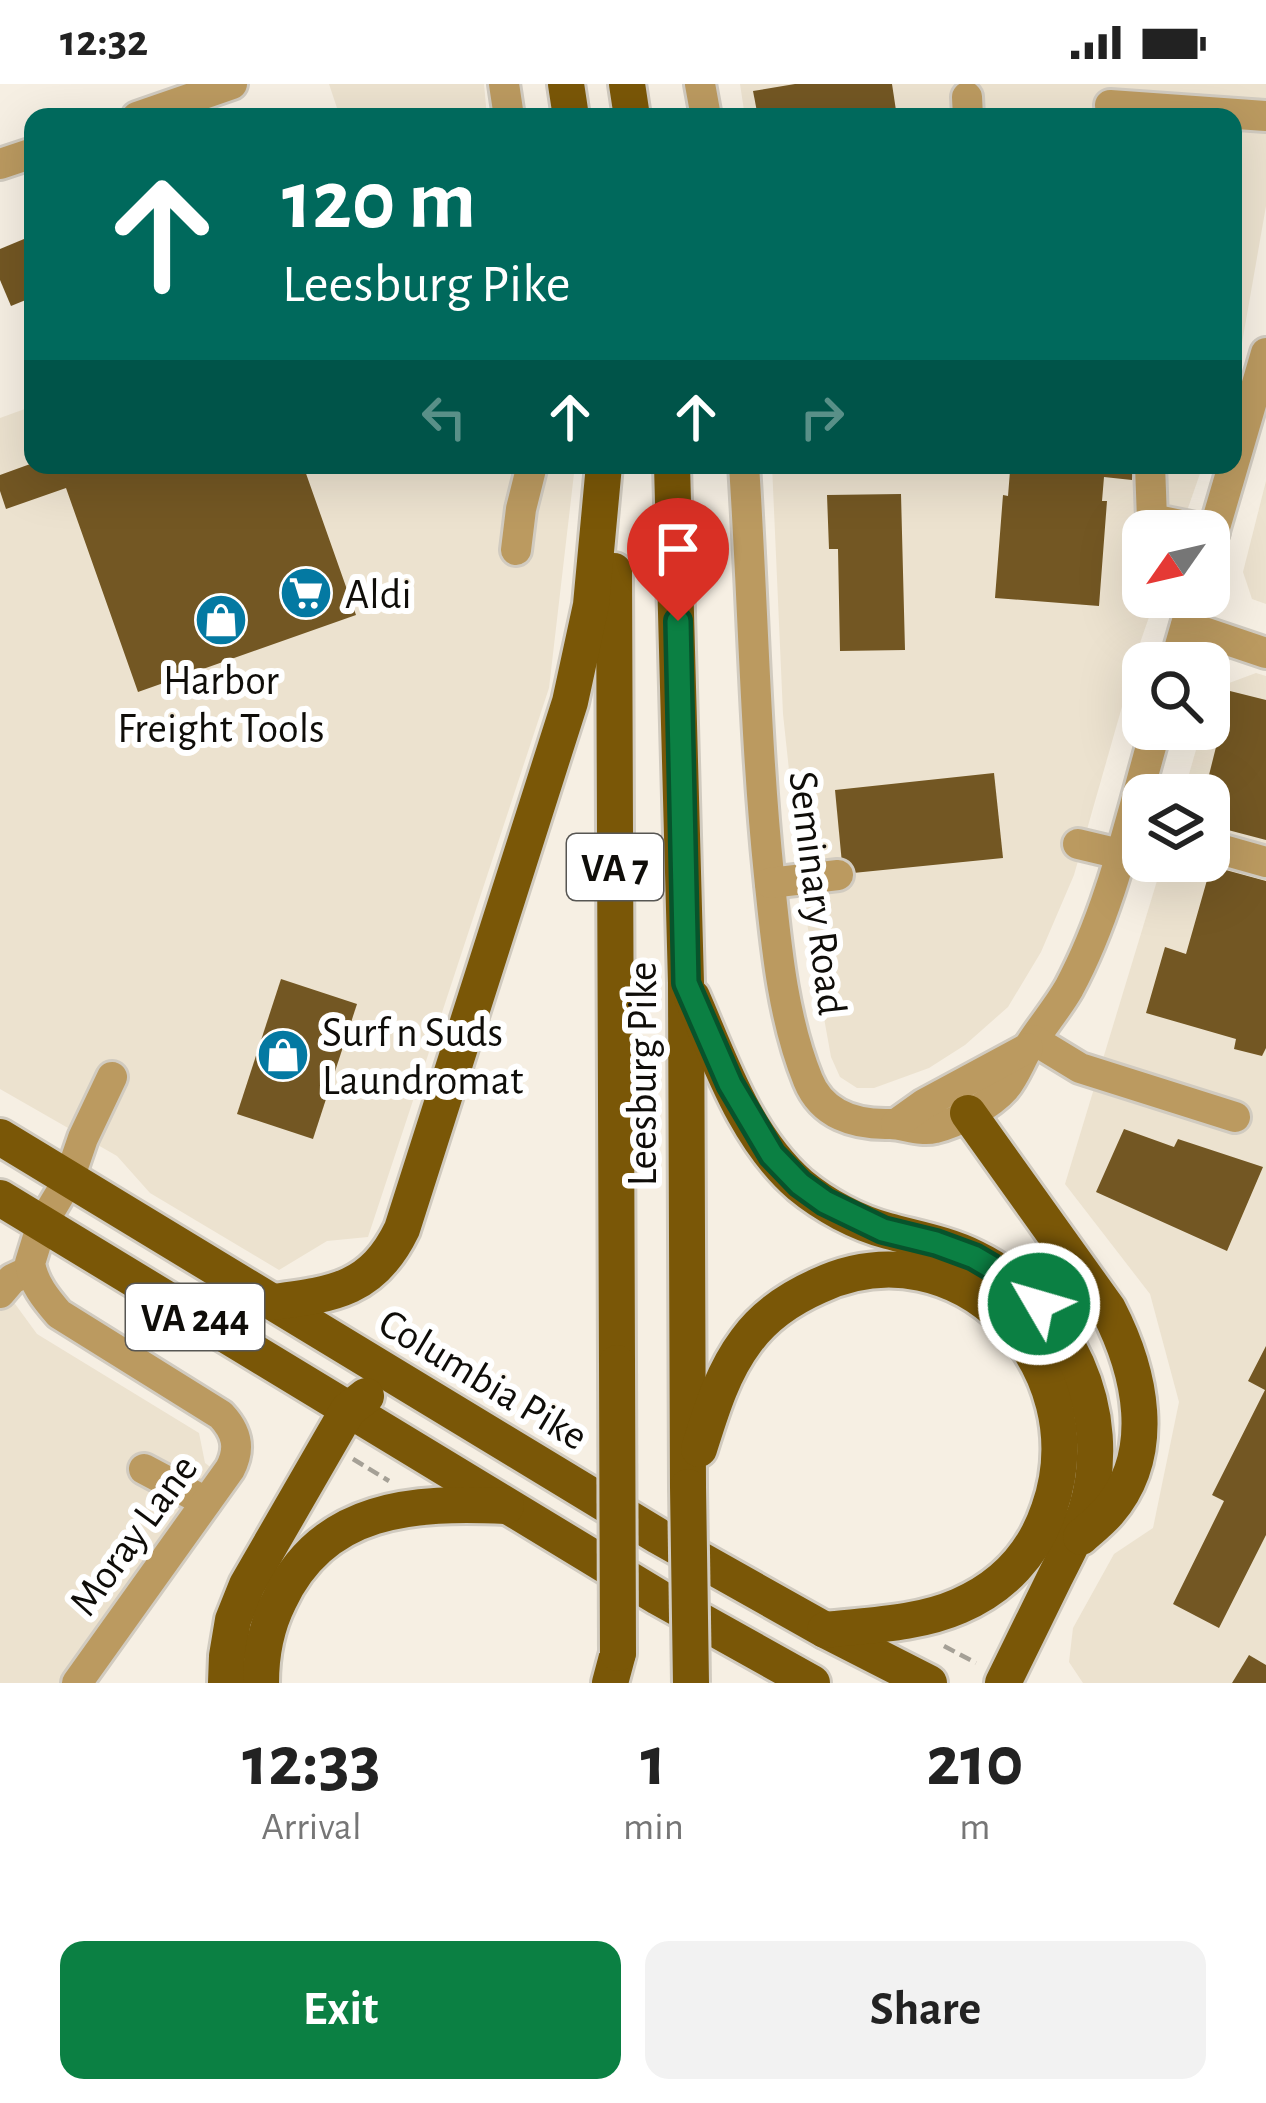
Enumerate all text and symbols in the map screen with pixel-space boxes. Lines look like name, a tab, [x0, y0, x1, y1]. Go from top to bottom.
text: 12:32	[60, 19, 148, 64]
icon: ahead	[84, 156, 240, 312]
text: 120 m	[282, 160, 476, 244]
text: Leesburg Pike	[282, 258, 571, 312]
icon: left	[411, 384, 477, 450]
icon: ahead	[537, 384, 603, 450]
icon: ahead	[663, 384, 729, 450]
icon: right	[789, 384, 855, 450]
pin	[627, 498, 729, 621]
north arrow	[1122, 510, 1230, 618]
map controls	[1122, 510, 1230, 882]
icon: arrive	[645, 516, 711, 582]
supermarket icon: Aldi	[278, 565, 334, 621]
place label: Aldi	[345, 574, 412, 616]
shop icon: Harbor Freight Tools	[193, 592, 249, 648]
button: search	[1122, 642, 1230, 750]
place label: Harbor Freight Tools	[117, 660, 325, 750]
street label: Seminary Road	[781, 769, 853, 1018]
button: layers	[1122, 774, 1230, 882]
road number: VA 7	[567, 834, 663, 900]
street label: Leesburg Pike	[622, 962, 664, 1186]
place label: Surf n Suds Laundromat	[322, 1012, 523, 1102]
shop icon: Surf n Suds Laundromat	[255, 1027, 311, 1083]
position arrow	[976, 1241, 1102, 1367]
road number: VA 244	[126, 1284, 264, 1350]
street label: Columbia Pike	[372, 1301, 594, 1458]
street label: Moray Lane	[62, 1447, 206, 1623]
text: 12:33	[242, 1726, 381, 1798]
text: 1	[641, 1726, 666, 1798]
text: 210	[926, 1726, 1024, 1798]
text: Arrival	[261, 1808, 362, 1847]
text: min	[623, 1808, 684, 1847]
text: m	[959, 1808, 991, 1847]
button: Exit	[60, 1941, 621, 2079]
button: Share	[645, 1941, 1206, 2079]

